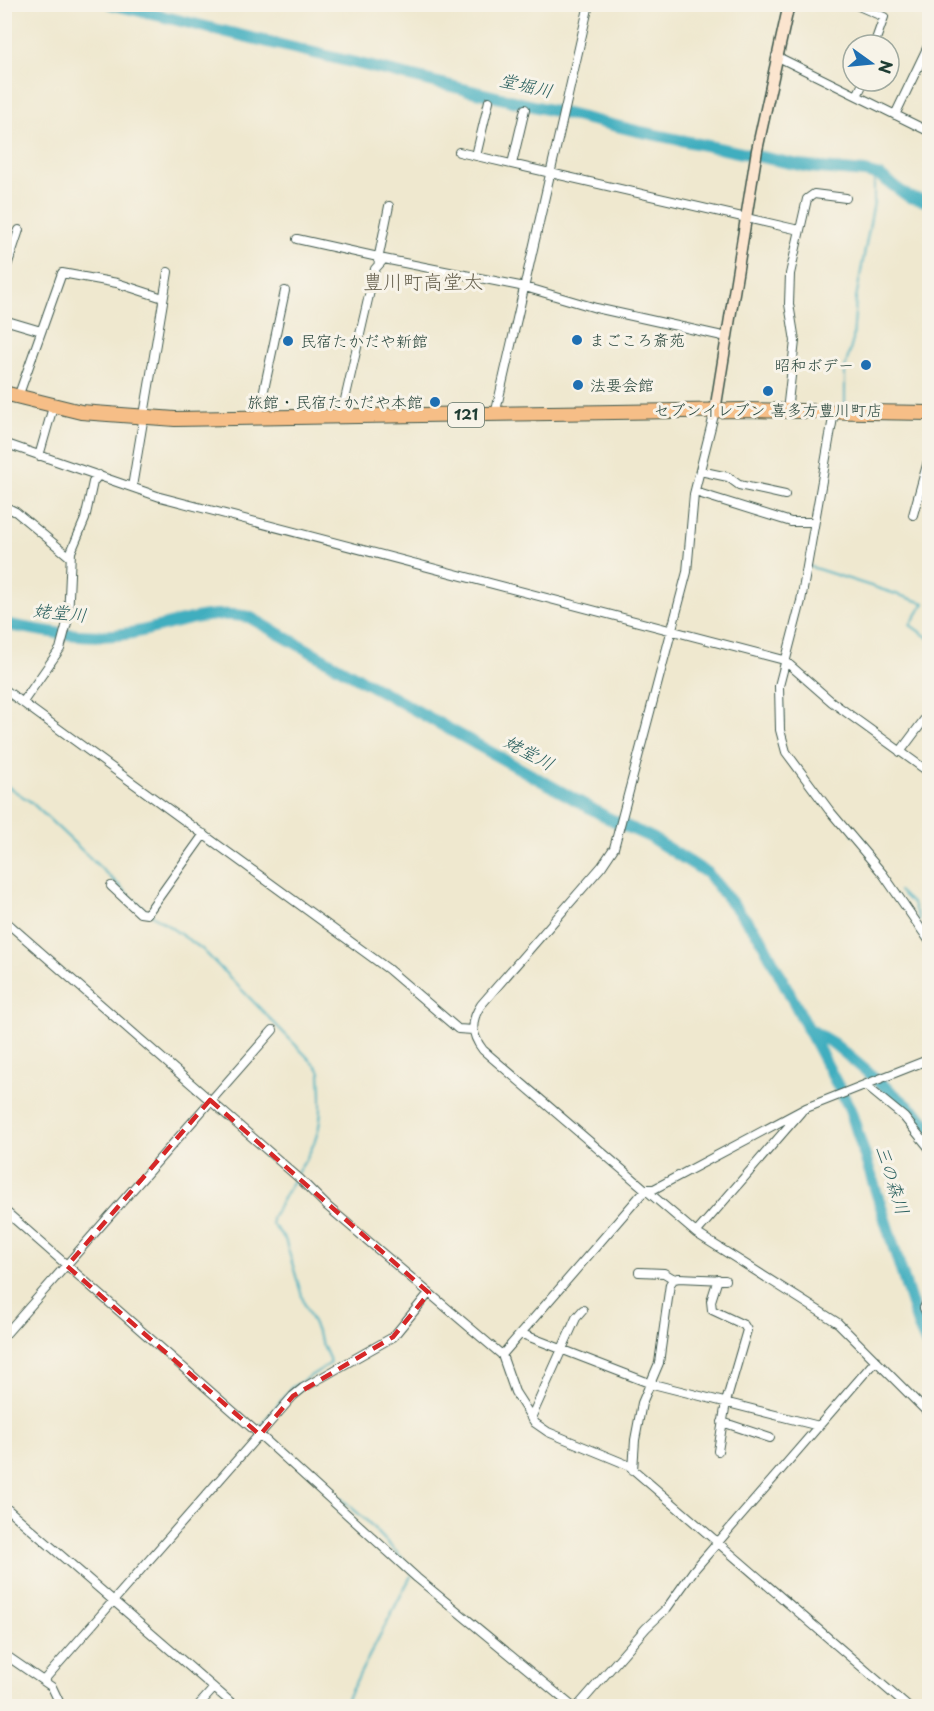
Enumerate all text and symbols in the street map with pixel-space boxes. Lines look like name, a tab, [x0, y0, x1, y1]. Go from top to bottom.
north arrow	[841, 33, 901, 93]
text: N	[873, 58, 900, 76]
water label: 堂堀川	[497, 65, 556, 104]
district label: 豊川町高堂太	[363, 266, 483, 296]
place label: まごころ斎苑	[589, 327, 685, 351]
place label: 民宿たかだや新館	[300, 328, 428, 352]
marker: まごころ斎苑	[570, 333, 584, 347]
marker: 民宿たかだや新館	[281, 334, 295, 348]
place label: 昭和ボデー	[774, 352, 854, 376]
marker: 昭和ボデー	[859, 358, 873, 372]
place label: 法要会館	[590, 372, 654, 396]
marker: 法要会館	[571, 378, 585, 392]
marker: セブンイレブン 喜多方豊川町店	[761, 384, 775, 398]
place label: 旅館・民宿たかだや本館	[247, 389, 423, 413]
marker: 旅館・民宿たかだや本館	[428, 395, 442, 409]
place label: セブンイレブン 喜多方豊川町店	[653, 397, 883, 421]
road number: 121	[448, 403, 484, 427]
water label: 姥堂川	[32, 595, 88, 628]
water label: 姥堂川	[500, 727, 560, 777]
water label: 三の森川	[869, 1141, 917, 1218]

